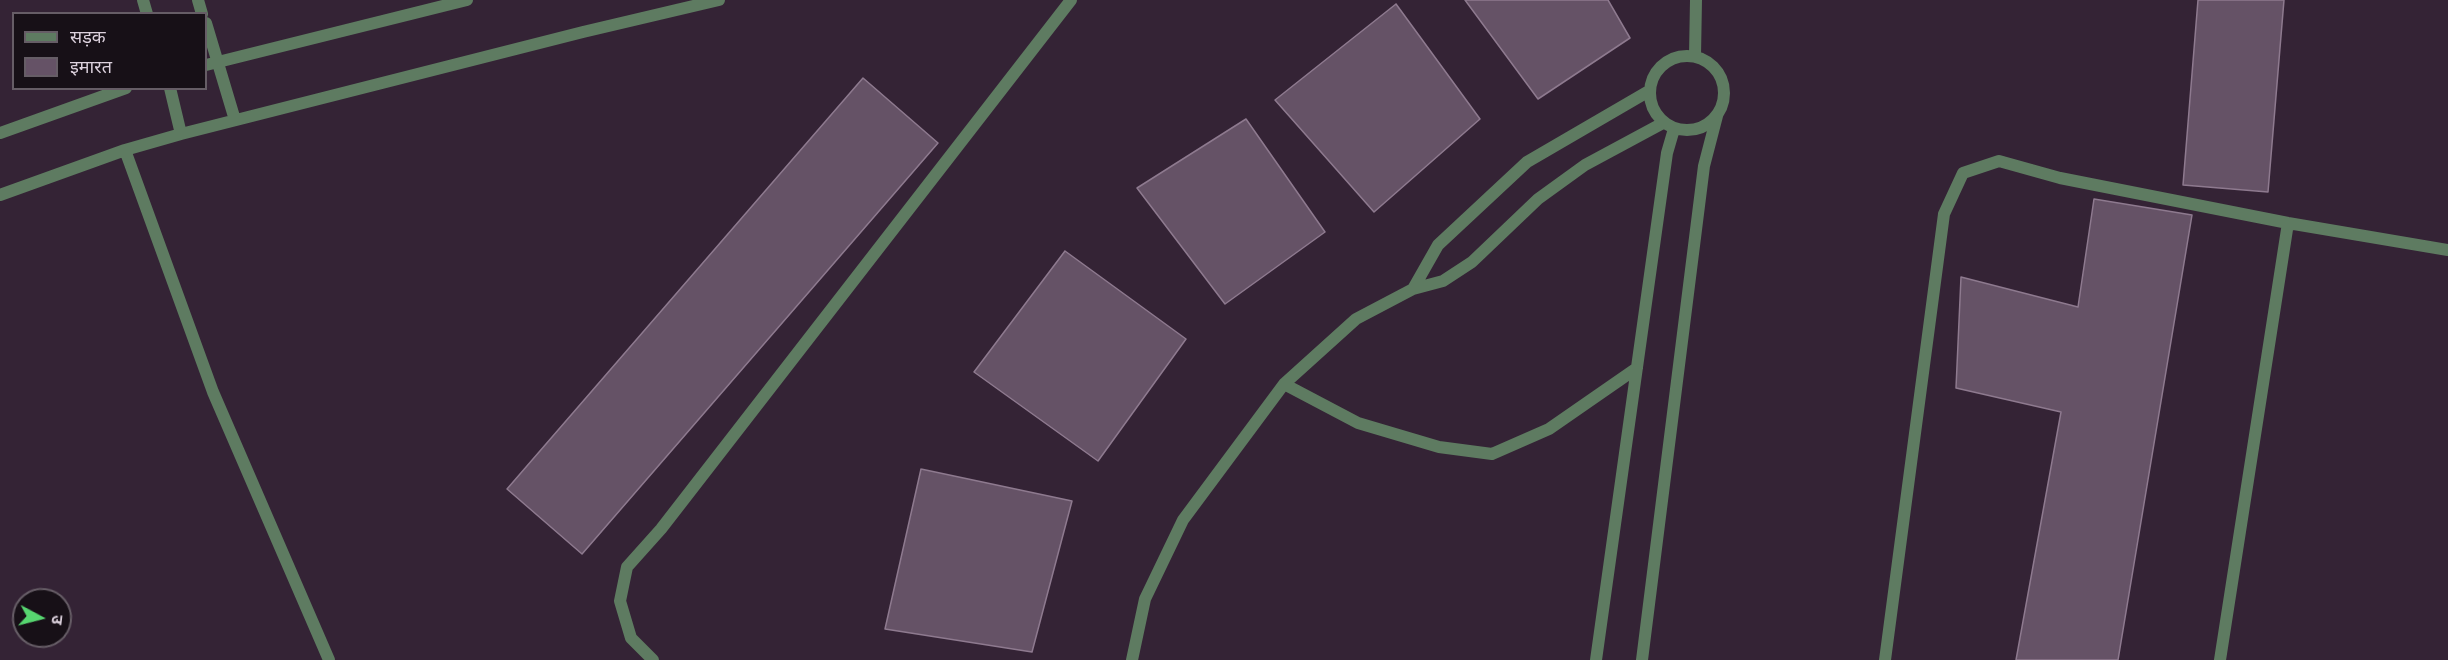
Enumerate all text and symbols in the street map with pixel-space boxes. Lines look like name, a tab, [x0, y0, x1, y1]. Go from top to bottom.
legend	[12, 12, 207, 90]
text: सड़क	[70, 25, 106, 48]
text: इमारत	[70, 55, 112, 78]
north arrow	[12, 588, 72, 648]
text: उ	[47, 614, 68, 626]

